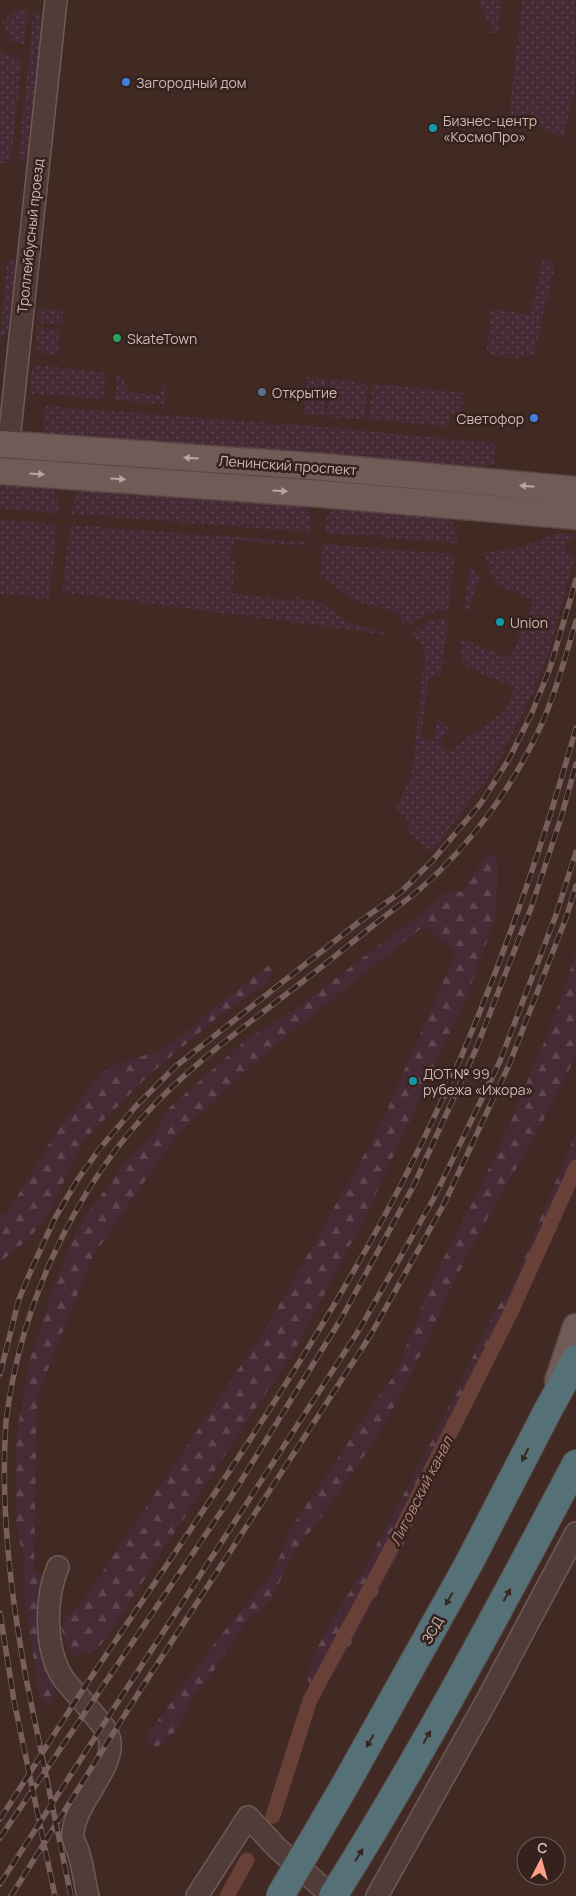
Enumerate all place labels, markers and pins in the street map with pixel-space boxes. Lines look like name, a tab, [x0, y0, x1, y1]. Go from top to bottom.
place label: Загородный дом	[136, 73, 247, 92]
marker: Загородный дом	[120, 76, 132, 88]
place label: Бизнес-центр «КосмоПро»	[443, 111, 537, 146]
marker: Бизнес-центр «КосмоПро»	[427, 122, 439, 134]
place label: SkateTown	[127, 329, 197, 348]
marker: SkateTown	[111, 332, 123, 344]
place label: Открытие	[272, 383, 337, 402]
marker: Открытие	[256, 386, 268, 398]
place label: Светофор	[457, 409, 524, 428]
marker: Светофор	[528, 412, 540, 424]
place label: Union	[510, 613, 548, 632]
marker: Union	[494, 616, 506, 628]
place label: ДОТ № 99 рубежа «Ижора»	[423, 1064, 533, 1099]
marker: ДОТ № 99 рубежа «Ижора»	[407, 1075, 419, 1087]

